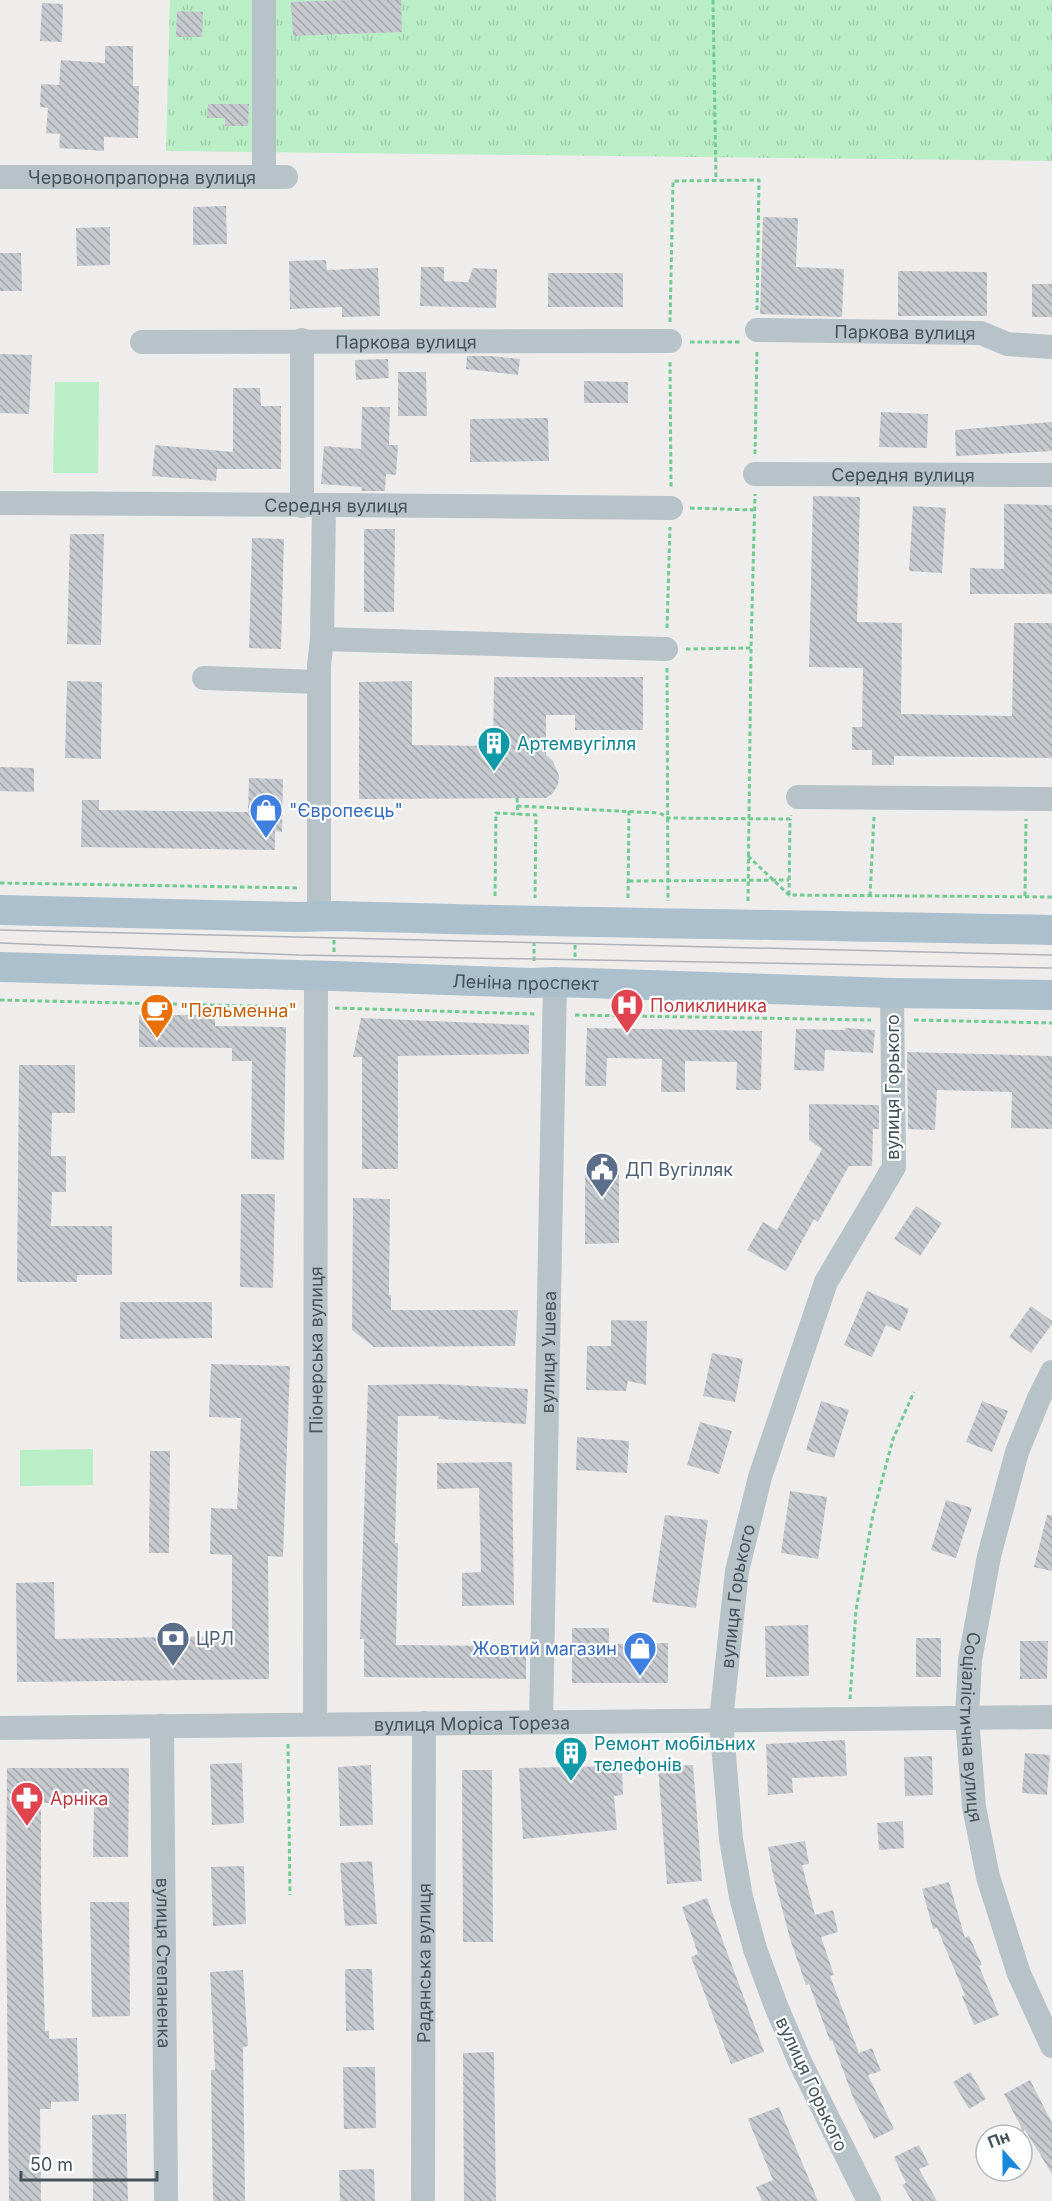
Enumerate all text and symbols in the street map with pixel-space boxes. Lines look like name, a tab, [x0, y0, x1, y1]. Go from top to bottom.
street label: Червонопрапорна вулиця	[28, 167, 256, 188]
street label: Паркова вулиця	[834, 321, 976, 343]
street label: Паркова вулиця	[335, 331, 477, 352]
street label: Середня вулиця	[831, 464, 975, 485]
street label: Середня вулиця	[264, 494, 408, 516]
building icon: Артемвугілля	[476, 725, 512, 772]
place label: Артемвугілля	[517, 733, 636, 754]
shop icon: "Європеєць"	[248, 792, 284, 839]
place label: "Європеєць"	[289, 800, 403, 821]
street label: Леніна проспект	[452, 970, 600, 994]
hospital icon: Поликлиника	[609, 987, 645, 1034]
cafe icon: "Пельменна"	[139, 992, 175, 1039]
place label: Поликлиника	[650, 995, 767, 1016]
place label: "Пельменна"	[180, 1000, 297, 1021]
street label: вулиця Горького	[882, 1014, 903, 1160]
public building icon: ДП Вугілляк	[584, 1151, 620, 1198]
place label: ДП Вугілляк	[625, 1159, 733, 1180]
street label: Піонерська вулиця	[305, 1266, 326, 1434]
street label: вулиця Ушева	[536, 1291, 560, 1414]
street label: вулиця Горького	[716, 1522, 759, 1669]
bank icon: ЦРЛ	[155, 1620, 191, 1667]
place label: ЦРЛ	[196, 1628, 234, 1649]
shop icon: Жовтий магазин	[622, 1630, 658, 1677]
street label: Соціалістична вулиця	[956, 1630, 987, 1824]
place label: Жовтий магазин	[472, 1638, 617, 1659]
street label: вулиця Моріса Тореза	[374, 1712, 570, 1735]
place label: Ремонт мобільних телефонів	[594, 1733, 756, 1775]
building icon: Ремонт мобільних телефонів	[553, 1735, 589, 1782]
pharmacy icon: Арніка	[9, 1780, 45, 1827]
place label: Арніка	[50, 1788, 108, 1809]
street label: вулиця Степаненка	[153, 1878, 175, 2048]
street label: Радянська вулиця	[413, 1883, 434, 2043]
street label: вулиця Горького	[772, 2014, 852, 2154]
north arrow	[974, 2123, 1034, 2183]
text: Пн	[985, 2126, 1012, 2152]
scale bar	[21, 2144, 158, 2182]
text: 50 m	[30, 2154, 73, 2175]

